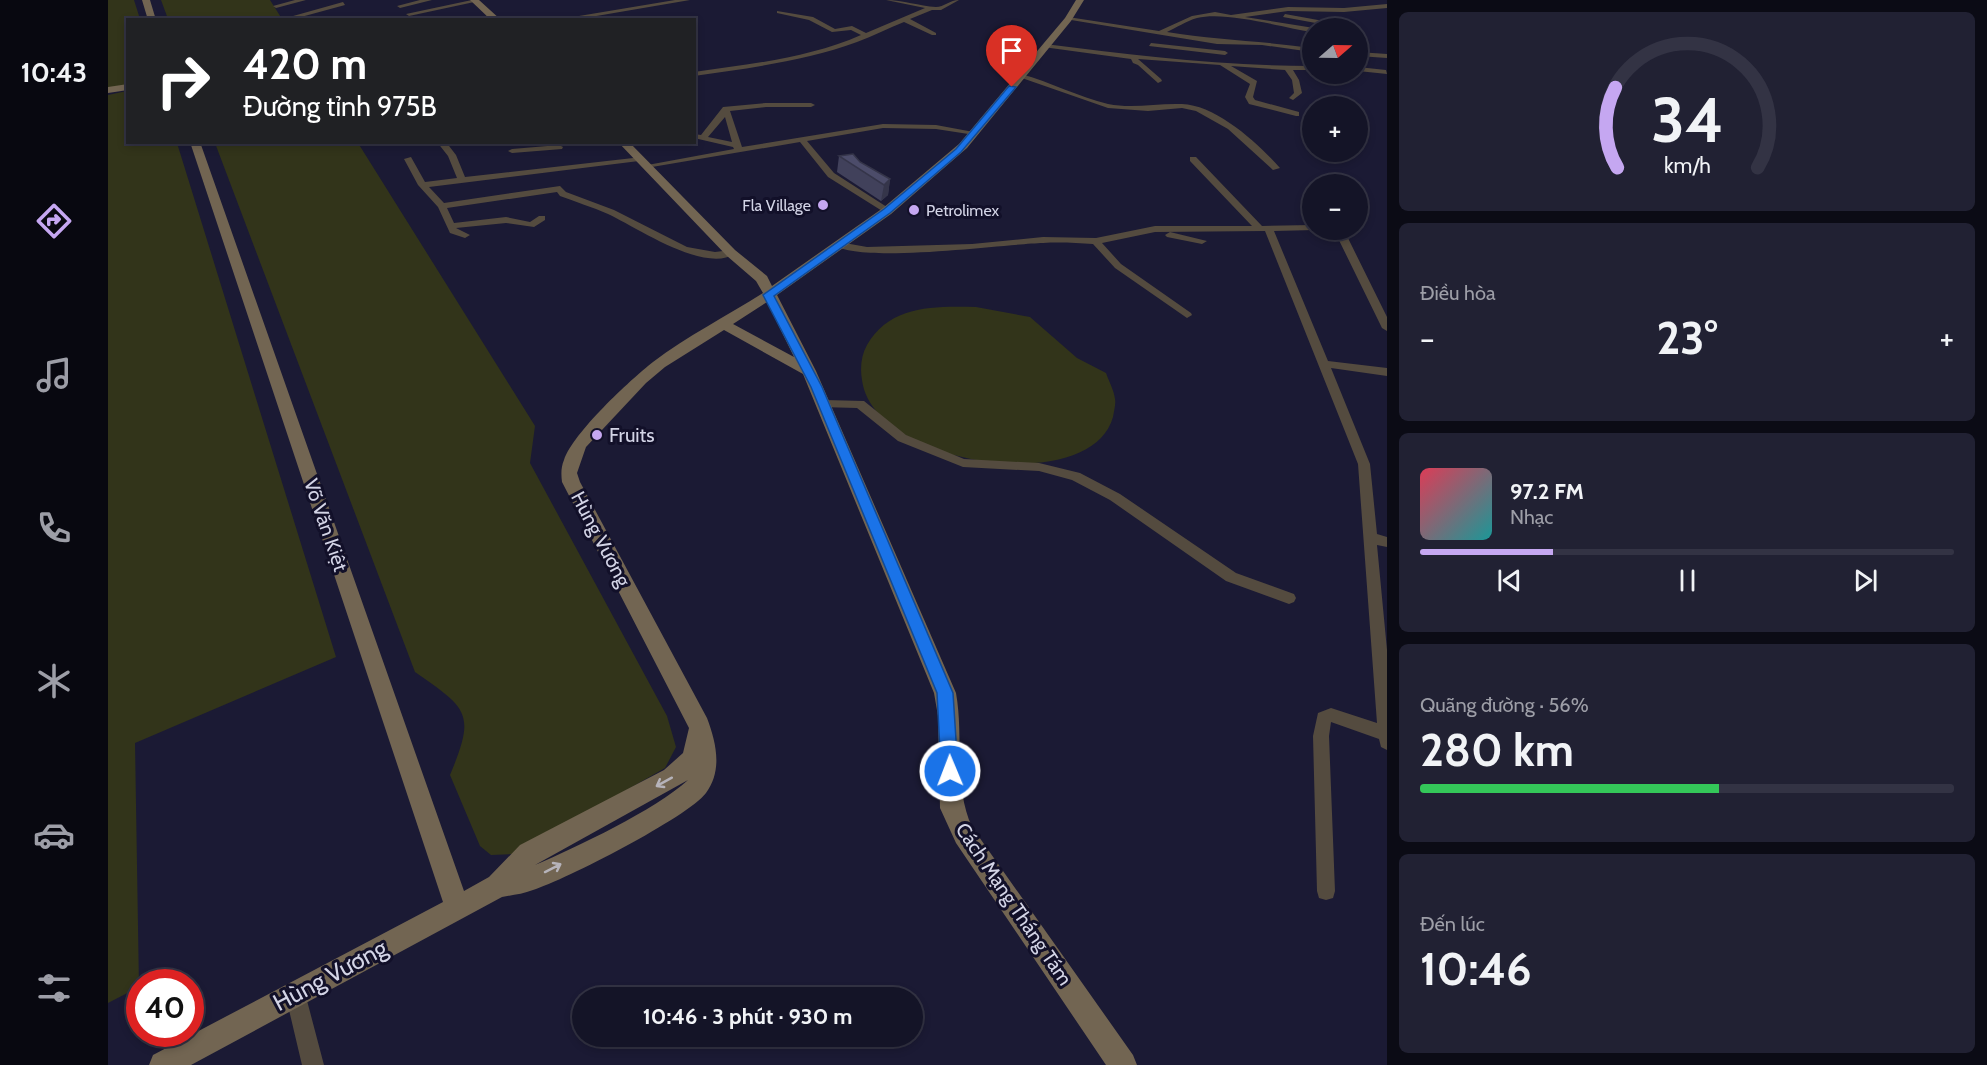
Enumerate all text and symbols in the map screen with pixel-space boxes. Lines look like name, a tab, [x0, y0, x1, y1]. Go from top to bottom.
north arrow	[1302, 18, 1368, 84]
map controls	[1302, 18, 1368, 240]
pin	[986, 25, 1037, 87]
icon: arrive	[995, 34, 1028, 67]
text: 420 m	[243, 38, 367, 90]
icon: right	[144, 42, 222, 120]
text: 10:43	[21, 56, 87, 89]
text: 34	[1651, 82, 1723, 158]
text: Đường tỉnh 975B	[243, 90, 437, 123]
button: +	[1302, 96, 1368, 162]
text: km/h	[1664, 153, 1710, 179]
button: −	[1302, 174, 1368, 240]
place label: Fla Village	[742, 196, 811, 215]
marker: Fla Village	[816, 198, 830, 212]
icon: directions	[33, 200, 75, 242]
place label: Petrolimex	[926, 201, 999, 220]
marker: Petrolimex	[907, 203, 921, 217]
text: Điều hòa	[1420, 281, 1495, 305]
text: 23°	[1656, 311, 1718, 365]
text: −	[1420, 318, 1435, 358]
text: +	[1939, 318, 1954, 358]
icon: music	[33, 354, 75, 396]
place label: Fruits	[609, 423, 655, 447]
marker: Fruits	[590, 428, 604, 442]
street label: Võ Văn Kiệt	[299, 476, 353, 575]
text: 97.2 FM	[1510, 478, 1584, 505]
street label: Hùng Vương	[566, 487, 637, 592]
text: Nhạc	[1510, 505, 1553, 529]
icon: phone	[33, 507, 75, 549]
icon: previous	[1493, 564, 1526, 597]
icon: pause	[1671, 564, 1704, 597]
icon: next	[1849, 564, 1882, 597]
icon: climate	[33, 660, 75, 702]
text: Quãng đường · 56%	[1420, 693, 1589, 717]
text: 280 km	[1420, 723, 1574, 777]
position arrow	[918, 739, 982, 803]
one-way arrow	[655, 777, 673, 788]
icon: car	[33, 814, 75, 856]
street label: Cách Mạng Tháng Tám	[951, 818, 1077, 990]
one-way arrow	[544, 862, 562, 873]
text: Đến lúc	[1420, 912, 1485, 936]
street label: Hùng Vương	[268, 932, 393, 1017]
text: 10:46	[1420, 942, 1532, 996]
icon: filters	[33, 967, 75, 1009]
speed limit sign: 40	[126, 969, 204, 1047]
text: 10:46 · 3 phút · 930 m	[643, 1003, 852, 1030]

